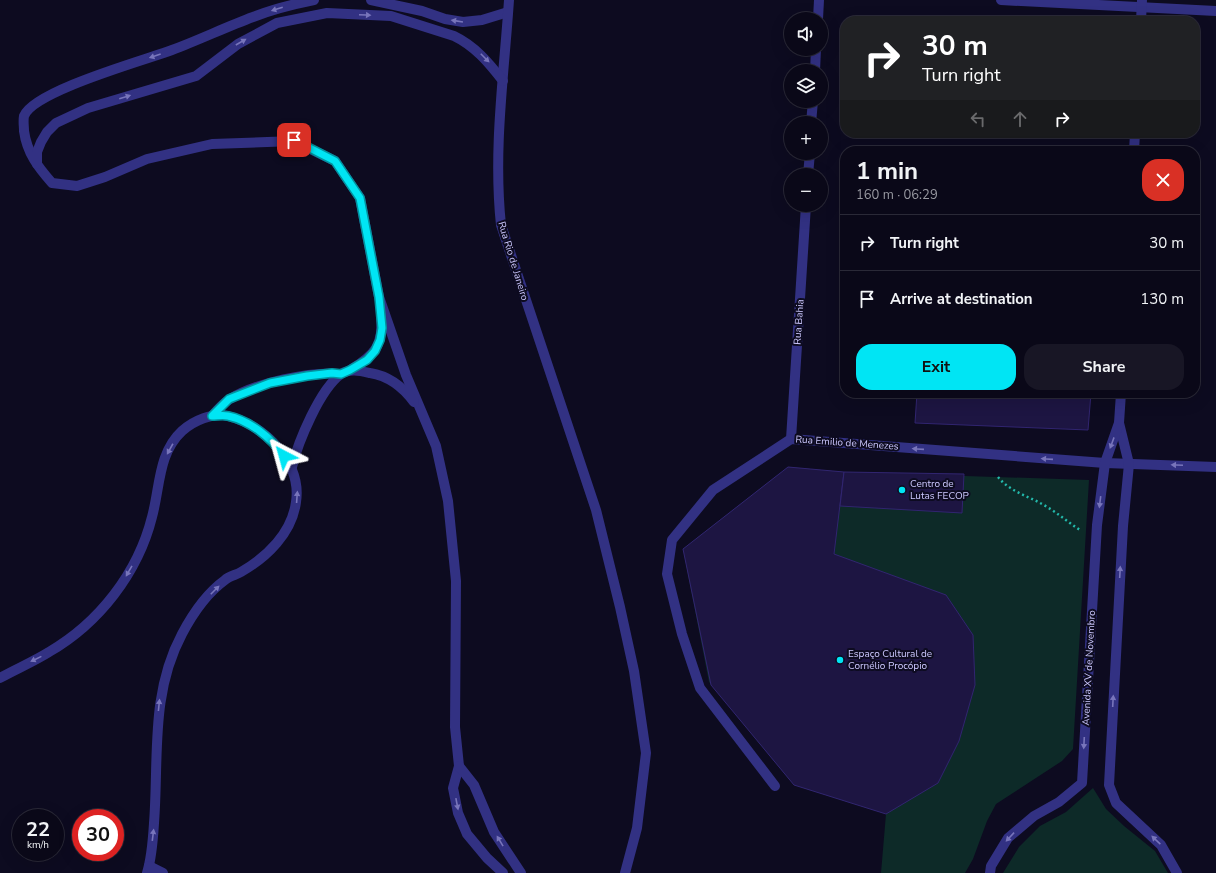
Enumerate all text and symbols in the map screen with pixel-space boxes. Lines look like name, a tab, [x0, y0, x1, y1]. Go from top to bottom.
one-way arrow	[270, 6, 282, 12]
one-way arrow	[359, 12, 371, 19]
map controls	[784, 12, 828, 212]
button: sound	[784, 12, 828, 56]
one-way arrow	[451, 18, 463, 24]
text: 30 m	[922, 27, 988, 65]
icon: right	[856, 32, 908, 84]
one-way arrow	[235, 39, 247, 46]
one-way arrow	[149, 53, 161, 59]
one-way arrow	[480, 54, 489, 63]
text: Turn right	[922, 63, 1001, 87]
button: layers	[784, 64, 828, 108]
one-way arrow	[120, 94, 132, 100]
icon: left	[967, 108, 989, 130]
icon: ahead	[1009, 108, 1031, 130]
icon: right	[1051, 108, 1073, 130]
button: +	[784, 116, 828, 160]
pin	[277, 123, 311, 157]
icon: arrive	[283, 129, 305, 151]
text: 1 min	[856, 155, 918, 187]
button: close	[1142, 159, 1184, 201]
button: −	[784, 168, 828, 212]
text: 160 m · 06:29	[856, 186, 938, 204]
street label: Rua Rio de Janeiro	[494, 220, 532, 303]
icon: right	[856, 232, 878, 254]
text: Turn right	[890, 233, 959, 253]
text: 30 m	[1149, 233, 1184, 253]
icon: arrive	[856, 288, 878, 310]
text: Arrive at destination	[890, 289, 1033, 309]
text: 130 m	[1140, 289, 1184, 309]
street label: Rua Bahia	[790, 299, 808, 345]
button: Exit	[856, 344, 1016, 390]
button: Share	[1024, 344, 1184, 390]
street label: Rua Emilio de Menezes	[795, 432, 899, 454]
position arrow	[263, 435, 305, 477]
one-way arrow	[1108, 438, 1114, 450]
one-way arrow	[167, 443, 173, 454]
one-way arrow	[912, 445, 924, 452]
one-way arrow	[1041, 455, 1053, 462]
one-way arrow	[1171, 462, 1183, 469]
place label: Centro de Lutas FECOP	[910, 477, 970, 503]
marker: Centro de Lutas FECOP	[897, 485, 907, 495]
one-way arrow	[293, 491, 300, 503]
one-way arrow	[1097, 496, 1103, 508]
one-way arrow	[126, 565, 133, 577]
one-way arrow	[1117, 566, 1124, 578]
one-way arrow	[210, 585, 220, 595]
street label: Avenida XV de Novembro	[1079, 610, 1099, 726]
place label: Espaço Cultural de Cornélio Procópio	[848, 647, 932, 673]
marker: Espaço Cultural de Cornélio Procópio	[835, 655, 845, 665]
one-way arrow	[31, 656, 42, 662]
one-way arrow	[1110, 695, 1117, 707]
one-way arrow	[156, 699, 163, 711]
one-way arrow	[1081, 737, 1088, 749]
one-way arrow	[454, 798, 460, 810]
speed limit sign: 30	[72, 809, 124, 861]
text: 22	[26, 816, 50, 843]
one-way arrow	[150, 828, 156, 841]
one-way arrow	[1006, 832, 1015, 842]
one-way arrow	[496, 835, 503, 847]
one-way arrow	[1151, 836, 1161, 845]
text: km/h	[27, 838, 49, 852]

